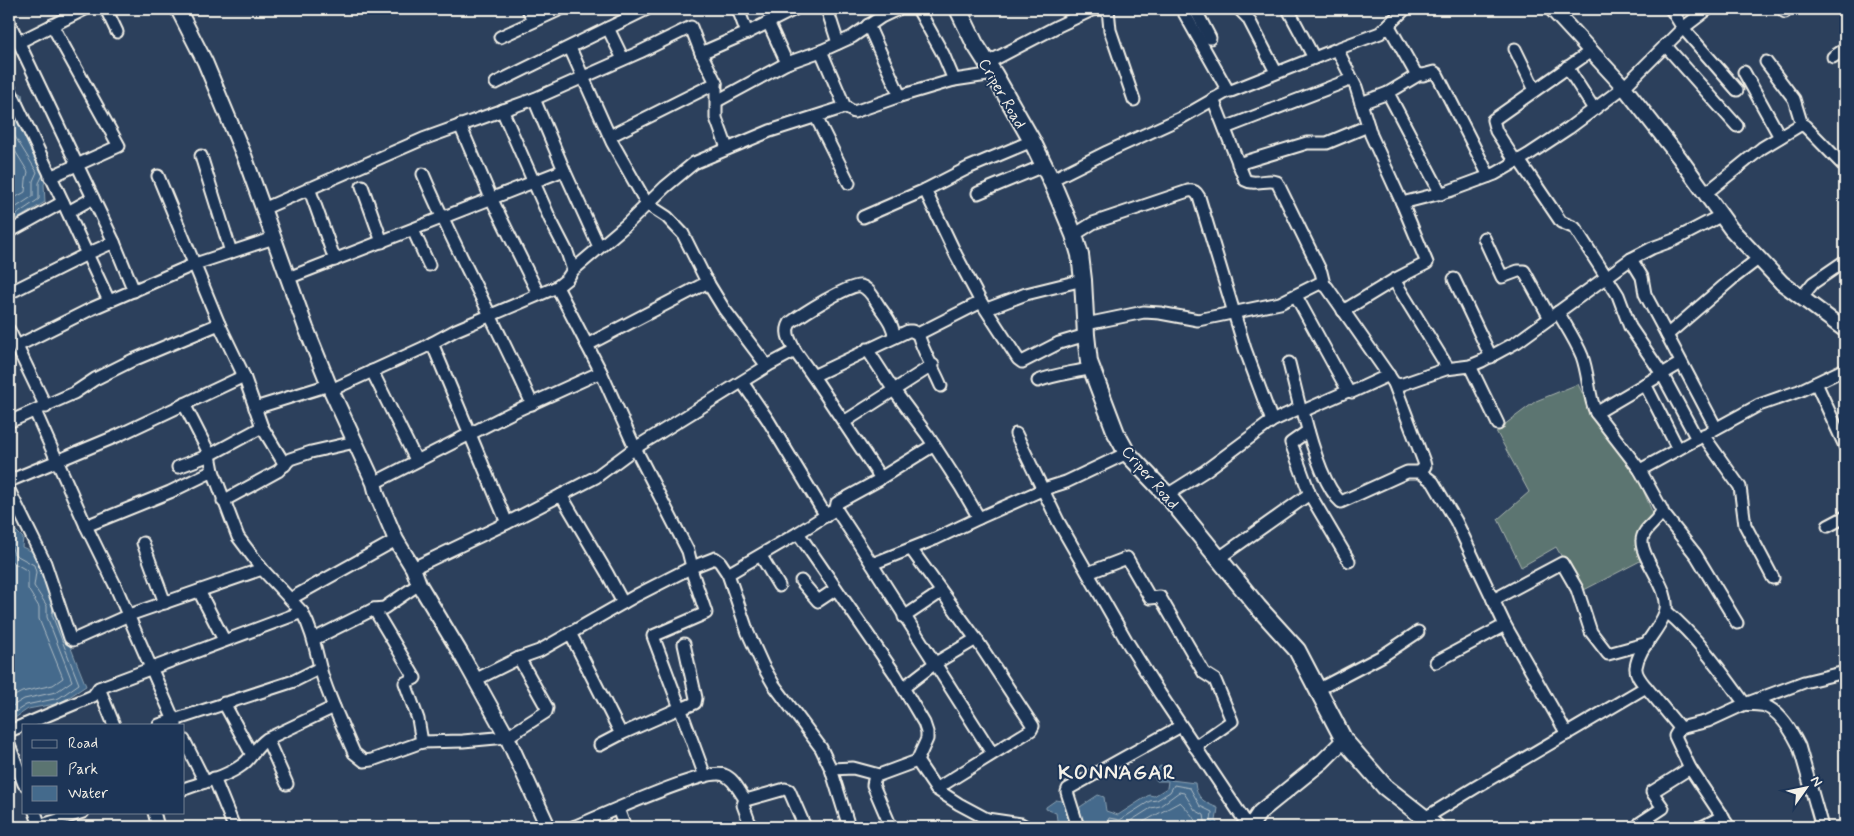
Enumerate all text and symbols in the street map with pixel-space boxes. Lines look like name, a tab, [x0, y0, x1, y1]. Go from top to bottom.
street label: Criper Road	[973, 55, 1030, 133]
street label: Criper Road	[1116, 442, 1183, 514]
legend	[22, 724, 185, 814]
text: Road	[68, 734, 98, 754]
district label: KONNAGAR	[1058, 759, 1176, 787]
text: Park	[68, 760, 98, 780]
north arrow	[1782, 764, 1832, 814]
text: N	[1806, 773, 1826, 790]
text: Water	[68, 784, 108, 804]

